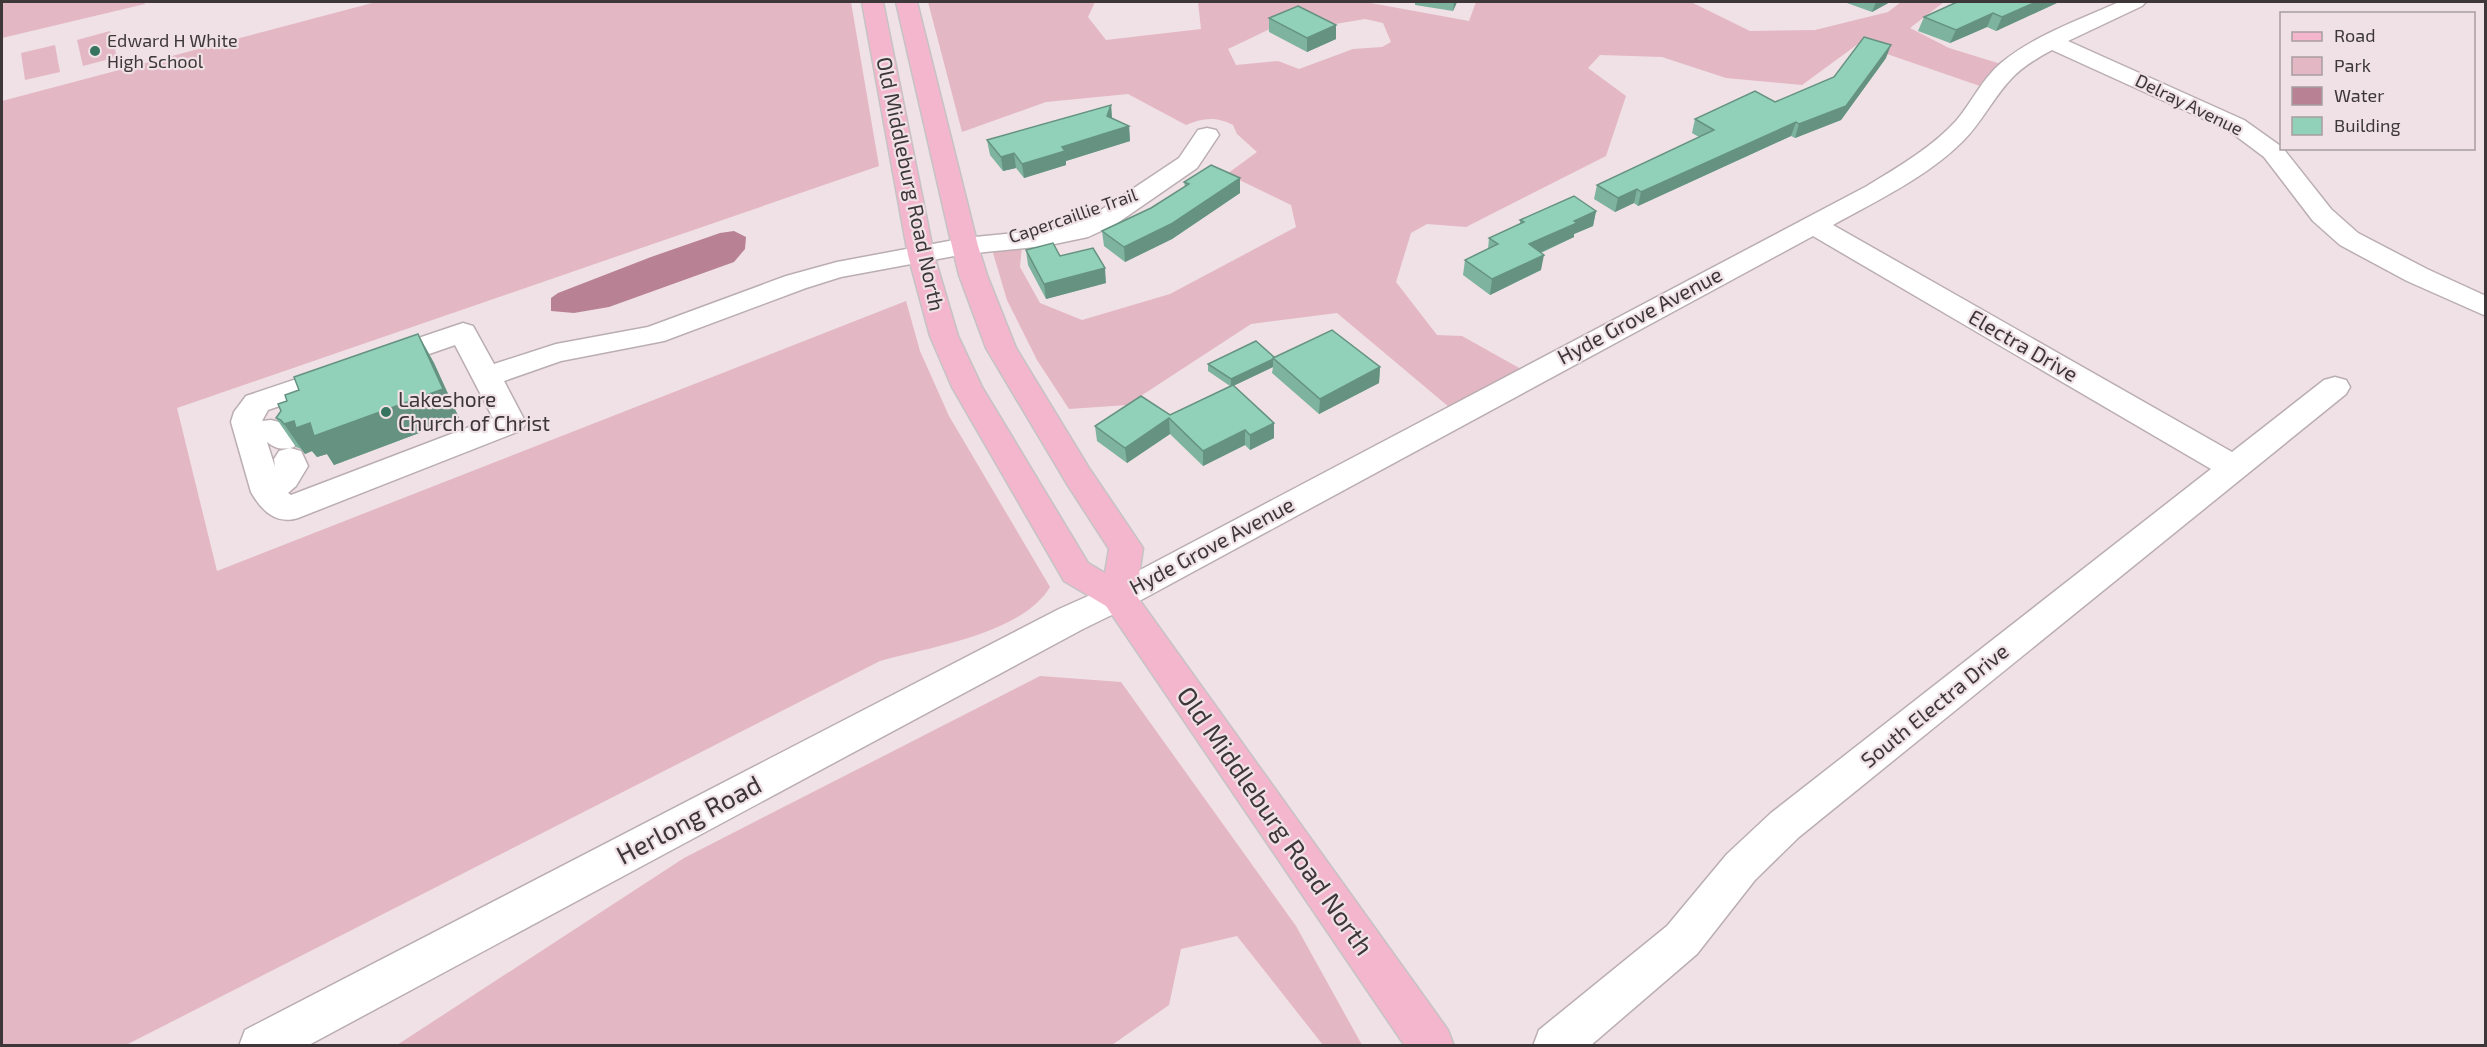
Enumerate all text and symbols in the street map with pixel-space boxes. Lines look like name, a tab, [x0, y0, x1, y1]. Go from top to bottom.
legend	[2280, 12, 2475, 150]
text: Road	[2334, 24, 2375, 46]
place label: Edward H White High School	[107, 29, 238, 72]
marker: Edward H White High School	[88, 44, 102, 58]
street label: Old Middleburg Road North	[872, 54, 951, 313]
text: Park	[2334, 54, 2371, 76]
street label: Delray Avenue	[2132, 69, 2247, 140]
text: Water	[2334, 84, 2384, 106]
text: Building	[2334, 114, 2401, 136]
street label: Capercaillie Trail	[1006, 183, 1140, 247]
street label: Hyde Grove Avenue	[1553, 261, 1726, 369]
street label: Electra Drive	[1965, 303, 2083, 386]
place label: Lakeshore Church of Christ	[398, 386, 550, 435]
marker: Lakeshore Church of Christ	[379, 405, 393, 419]
street label: Hyde Grove Avenue	[1125, 491, 1298, 599]
street label: South Electra Drive	[1855, 638, 2013, 772]
street label: Old Middleburg Road North	[1171, 680, 1381, 961]
street label: Herlong Road	[611, 768, 766, 870]

